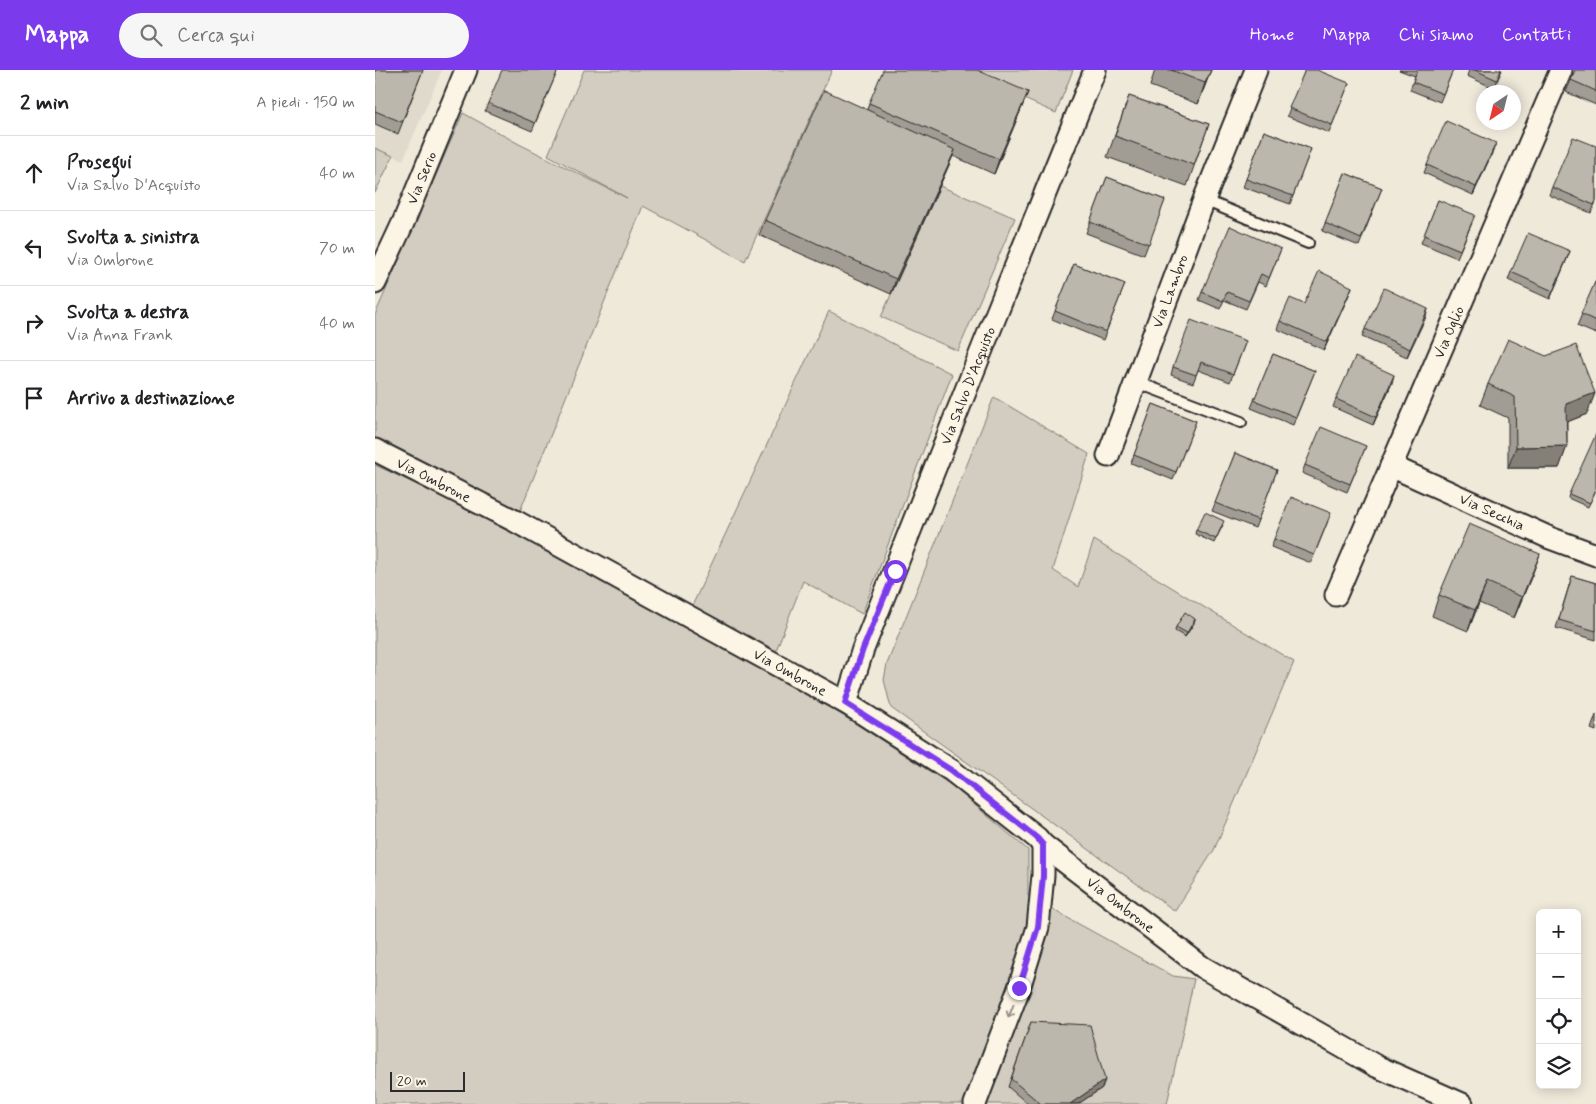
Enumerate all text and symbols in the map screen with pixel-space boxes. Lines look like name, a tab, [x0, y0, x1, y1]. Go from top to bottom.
search box	[119, 13, 469, 58]
text: Mappa	[25, 20, 89, 51]
icon: search	[137, 21, 165, 49]
text: Cerca qui	[177, 23, 255, 48]
text: Home	[1250, 23, 1294, 47]
text: Mappa	[1322, 23, 1371, 47]
text: Chi siamo	[1399, 23, 1474, 47]
text: Contatti	[1502, 23, 1571, 47]
north arrow	[1476, 85, 1521, 130]
text: 2 min	[20, 89, 69, 117]
text: A piedi · 150 m	[256, 92, 355, 113]
street label: Via Serio	[403, 149, 442, 208]
text: Prosegui	[67, 150, 132, 175]
icon: ahead	[20, 159, 48, 187]
text: 40 m	[319, 163, 355, 184]
text: Via Salvo D'Acquisto	[67, 175, 201, 196]
text: Svolta a sinistra	[67, 225, 200, 250]
icon: left	[20, 234, 48, 262]
text: 70 m	[319, 238, 355, 259]
text: Via Ombrone	[67, 250, 154, 271]
street label: Via Lambro	[1148, 252, 1194, 331]
text: Svolta a destra	[67, 300, 189, 325]
street label: Via Oglio	[1429, 303, 1470, 362]
icon: right	[20, 309, 48, 337]
text: 40 m	[319, 313, 355, 334]
street label: Via Salvo D'Acquisto	[936, 324, 1001, 448]
text: Via Anna Frank	[67, 325, 173, 346]
icon: arrive	[20, 384, 48, 412]
text: Arrivo a destinazione	[67, 386, 235, 411]
street label: Via Ombrone	[393, 453, 474, 508]
street label: Via Secchia	[1456, 489, 1528, 536]
route start	[884, 560, 907, 583]
street label: Via Ombrone	[749, 645, 830, 702]
street label: Via Ombrone	[1082, 873, 1158, 938]
map controls	[1536, 909, 1581, 1089]
button: +	[1536, 909, 1581, 954]
button: −	[1536, 954, 1581, 999]
route end	[1008, 977, 1031, 1000]
button: locate	[1536, 999, 1581, 1044]
one-way arrow	[1005, 1003, 1015, 1018]
button: layers	[1536, 1044, 1581, 1089]
scale bar	[390, 1069, 465, 1092]
text: 20 m	[397, 1072, 427, 1090]

